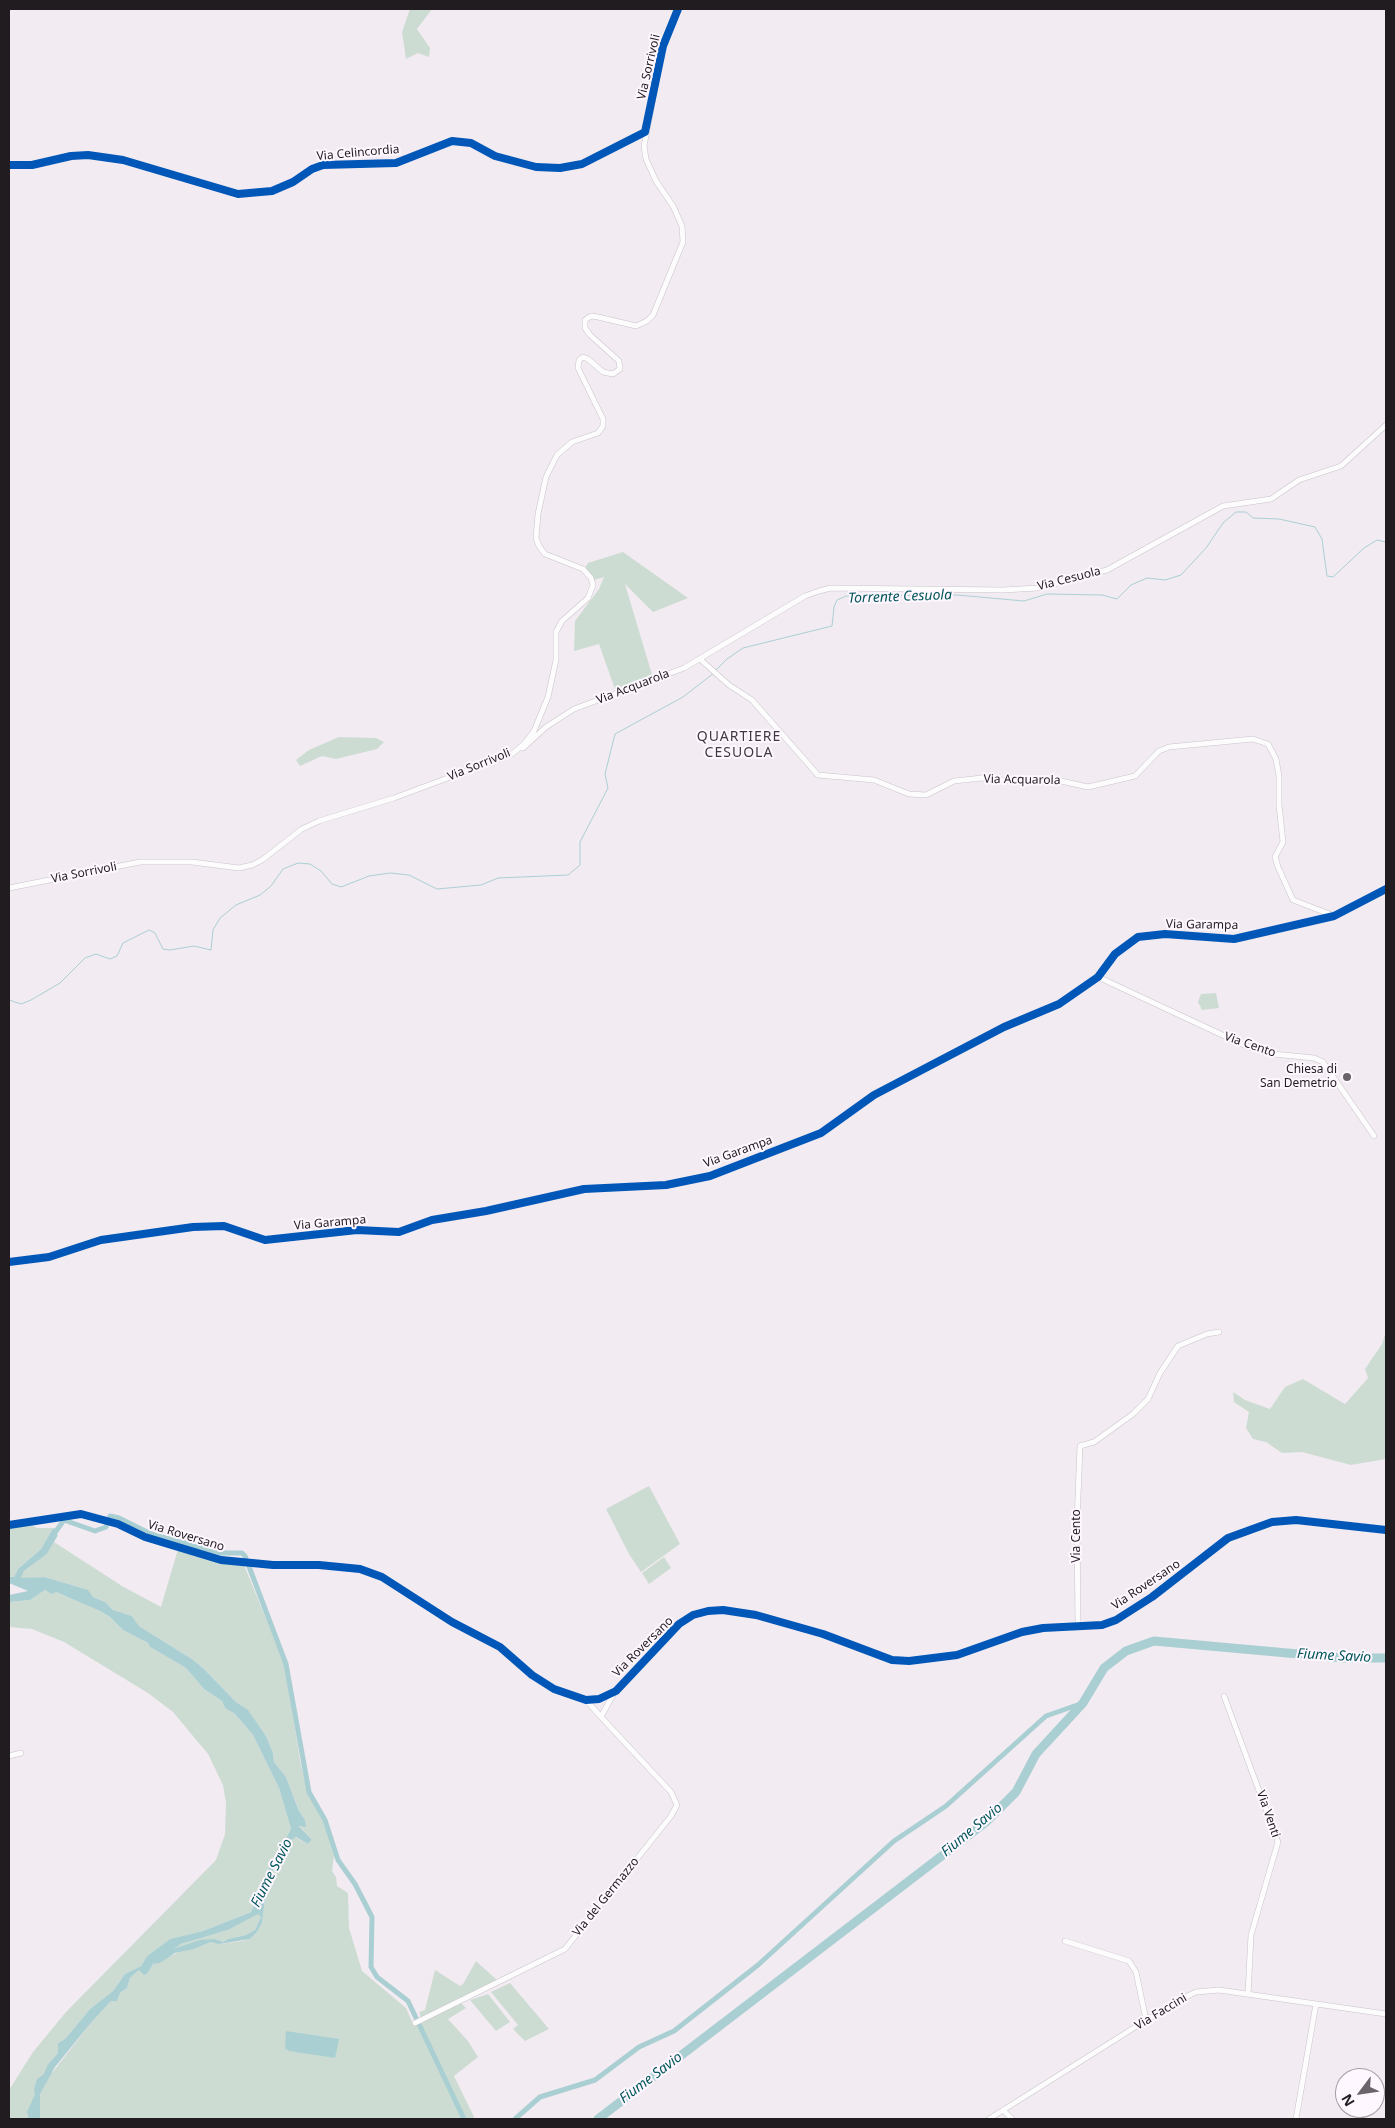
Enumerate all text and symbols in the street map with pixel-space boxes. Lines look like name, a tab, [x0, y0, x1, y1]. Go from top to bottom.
street label: Via Sorrivoli	[634, 33, 664, 101]
street label: Via Celincordia	[316, 142, 400, 164]
street label: Via Cesuola	[1036, 564, 1102, 594]
water label: Torrente Cesuola	[848, 587, 952, 607]
street label: Via Acquarola	[595, 666, 671, 708]
district label: QUARTIERE CESUOLA	[696, 729, 782, 762]
street label: Via Sorrivoli	[445, 746, 513, 784]
street label: Via Acquarola	[983, 772, 1061, 788]
street label: Via Sorrivoli	[50, 860, 118, 886]
street label: Via Garampa	[1166, 917, 1238, 933]
street label: Via Cento	[1222, 1029, 1278, 1061]
place label: Chiesa di San Demetrio	[1260, 1063, 1337, 1091]
marker: Chiesa di San Demetrio	[1341, 1071, 1353, 1083]
street label: Via Garampa	[702, 1133, 774, 1171]
street label: Via Garampa	[293, 1213, 367, 1233]
street label: Via Cento	[1070, 1509, 1084, 1563]
street label: Via Roversano	[146, 1517, 226, 1555]
street label: Via Roversano	[1109, 1557, 1183, 1613]
street label: Via Roversano	[610, 1614, 676, 1680]
water label: Fiume Savio	[1296, 1646, 1372, 1666]
street label: Via Venti	[1253, 1789, 1283, 1839]
water label: Fiume Savio	[938, 1800, 1006, 1860]
water label: Fiume Savio	[248, 1836, 296, 1910]
street label: Via del Germazzo	[570, 1855, 642, 1939]
street label: Via Faccini	[1132, 1991, 1190, 2033]
water label: Fiume Savio	[616, 2049, 686, 2107]
north arrow	[1335, 2068, 1385, 2118]
text: N	[1336, 2091, 1359, 2110]

